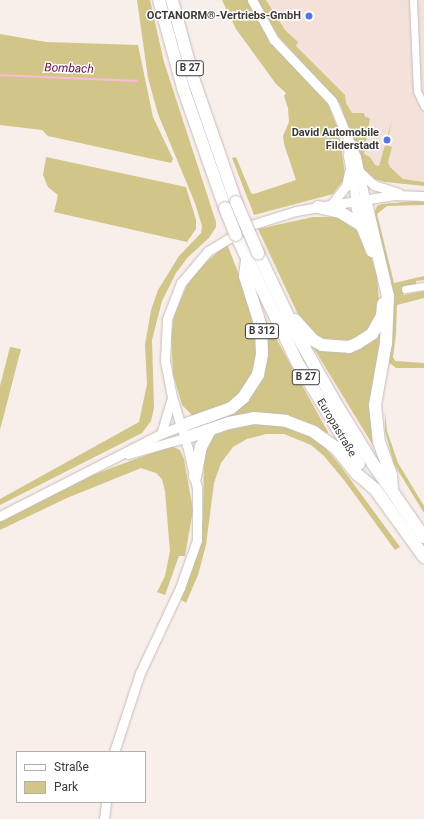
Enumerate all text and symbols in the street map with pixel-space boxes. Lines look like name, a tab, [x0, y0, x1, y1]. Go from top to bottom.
place label: OCTANORM®-Vertriebs-GmbH	[147, 9, 301, 23]
marker: OCTANORM®-Vertriebs-GmbH	[304, 11, 314, 21]
road number: B 27	[175, 60, 205, 76]
water label: Bombach	[44, 61, 94, 77]
place label: David Automobile Filderstadt	[292, 127, 379, 153]
marker: David Automobile Filderstadt	[382, 135, 392, 145]
road number: B 312	[244, 323, 280, 339]
road number: B 27	[291, 369, 321, 385]
street label: Europastraße	[313, 397, 359, 459]
legend	[16, 751, 146, 803]
text: Straße	[54, 760, 89, 774]
text: Park	[54, 780, 78, 794]

